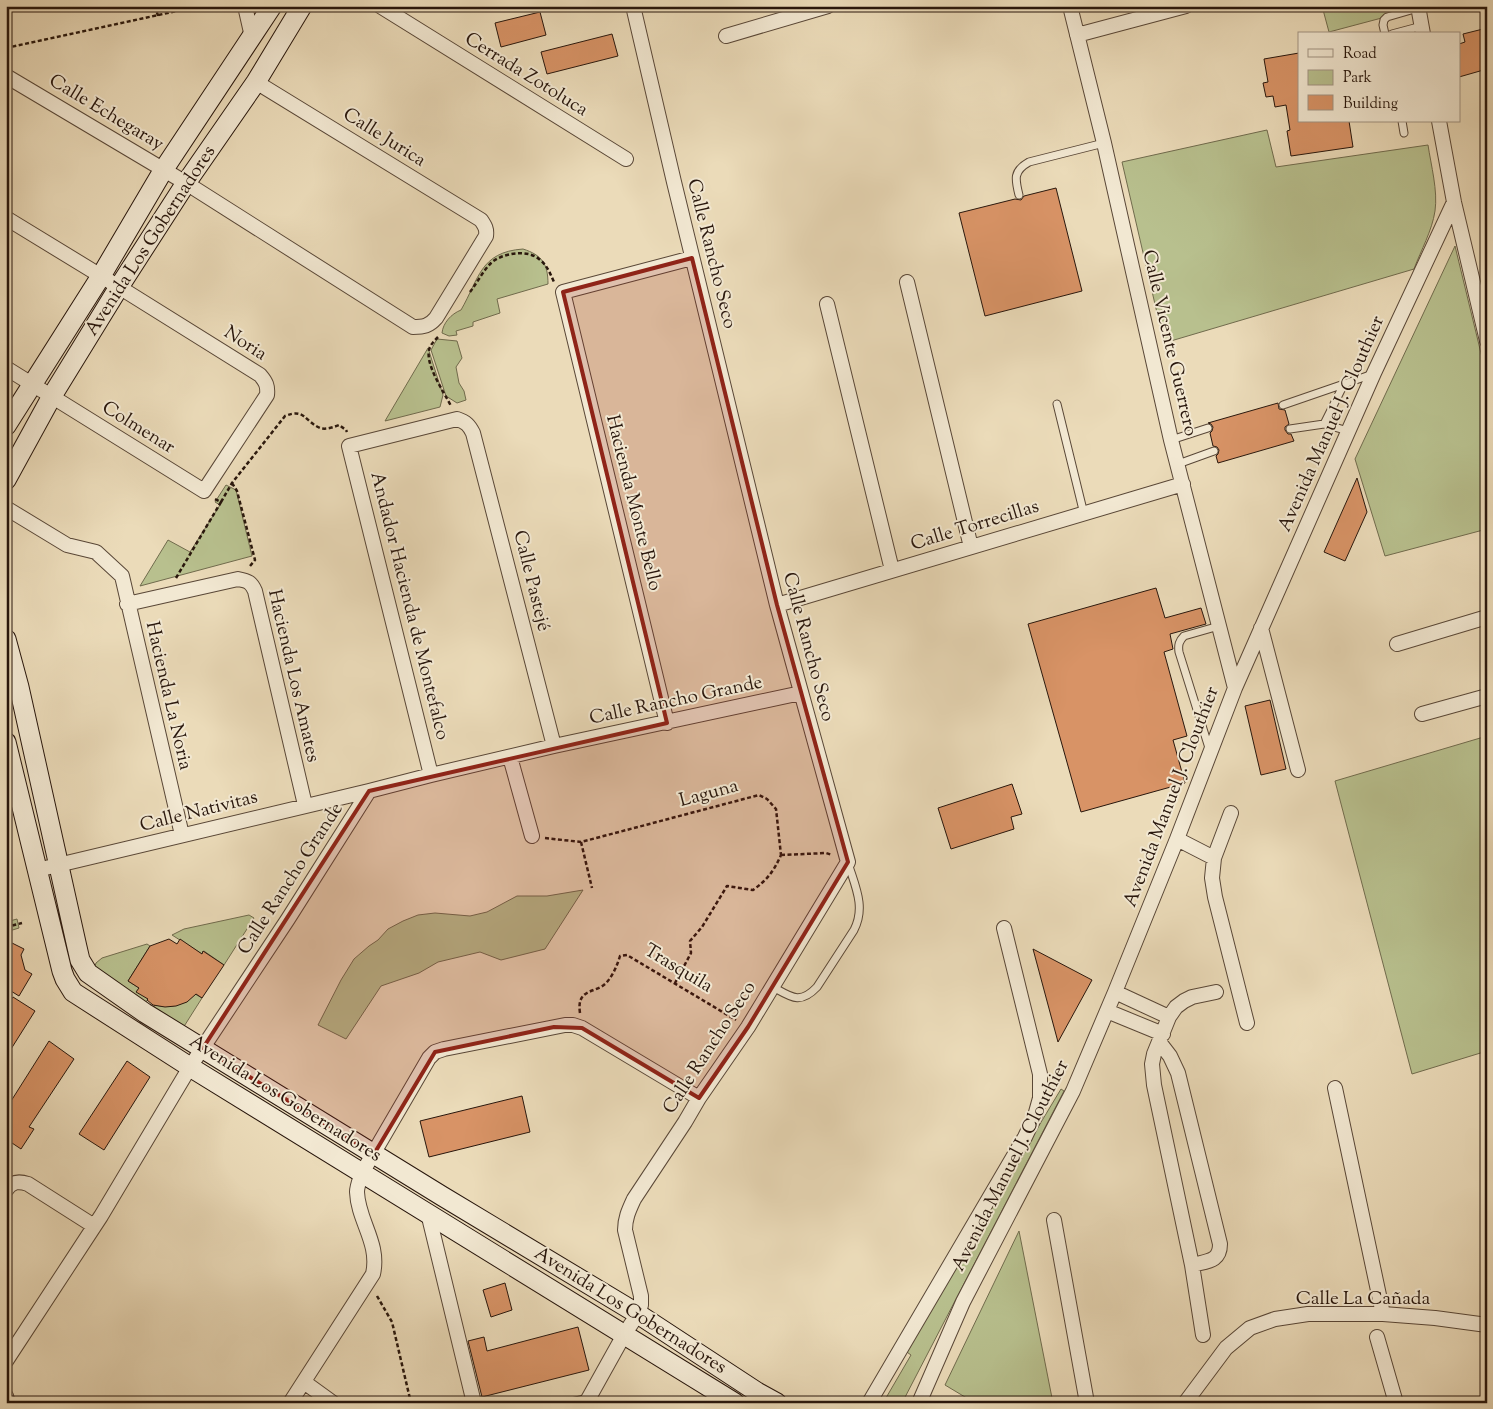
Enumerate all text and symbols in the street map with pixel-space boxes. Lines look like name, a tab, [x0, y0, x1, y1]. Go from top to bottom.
street label: Cerrada Zotoluca	[459, 26, 593, 124]
legend	[1298, 32, 1460, 122]
text: Road	[1343, 44, 1377, 65]
street label: Calle Echegaray	[43, 68, 169, 158]
text: Park	[1343, 68, 1372, 89]
text: Building	[1343, 94, 1398, 115]
street label: Calle Jurica	[337, 102, 431, 174]
street label: Avenida Los Gobernadores	[79, 140, 223, 342]
street label: Calle Rancho Seco	[679, 176, 743, 332]
street label: Calle Vicente Guerrero	[1134, 247, 1204, 439]
street label: Avenida Manuel J. Clouthier	[1272, 312, 1392, 536]
street label: Noria	[218, 320, 272, 368]
street label: Colmenar	[96, 395, 180, 461]
street label: Hacienda Monte Bello	[598, 412, 668, 594]
street label: Andador Hacienda de Montefalco	[363, 469, 455, 743]
street label: Calle Torrecillas	[907, 494, 1043, 558]
street label: Calle Pastejé	[505, 528, 557, 634]
street label: Calle Rancho Seco	[775, 569, 841, 725]
street label: Hacienda Los Amates	[260, 587, 326, 765]
street label: Hacienda La Noria	[138, 619, 198, 773]
street label: Calle Rancho Grande	[587, 669, 765, 733]
street label: Avenida Manuel J. Clouthier	[1117, 683, 1227, 911]
street label: Laguna	[676, 773, 742, 815]
street label: Calle Nativitas	[137, 784, 261, 840]
street label: Calle Rancho Grande	[232, 798, 350, 960]
street label: Trasquila	[639, 938, 718, 1000]
street label: Calle Rancho Seco	[657, 976, 763, 1120]
street label: Avenida Los Gobernadores	[184, 1029, 386, 1169]
street label: Avenida Manuel J. Clouthier	[946, 1056, 1076, 1276]
street label: Avenida Los Gobernadores	[529, 1241, 731, 1381]
street label: Calle La Cañada	[1296, 1286, 1430, 1313]

